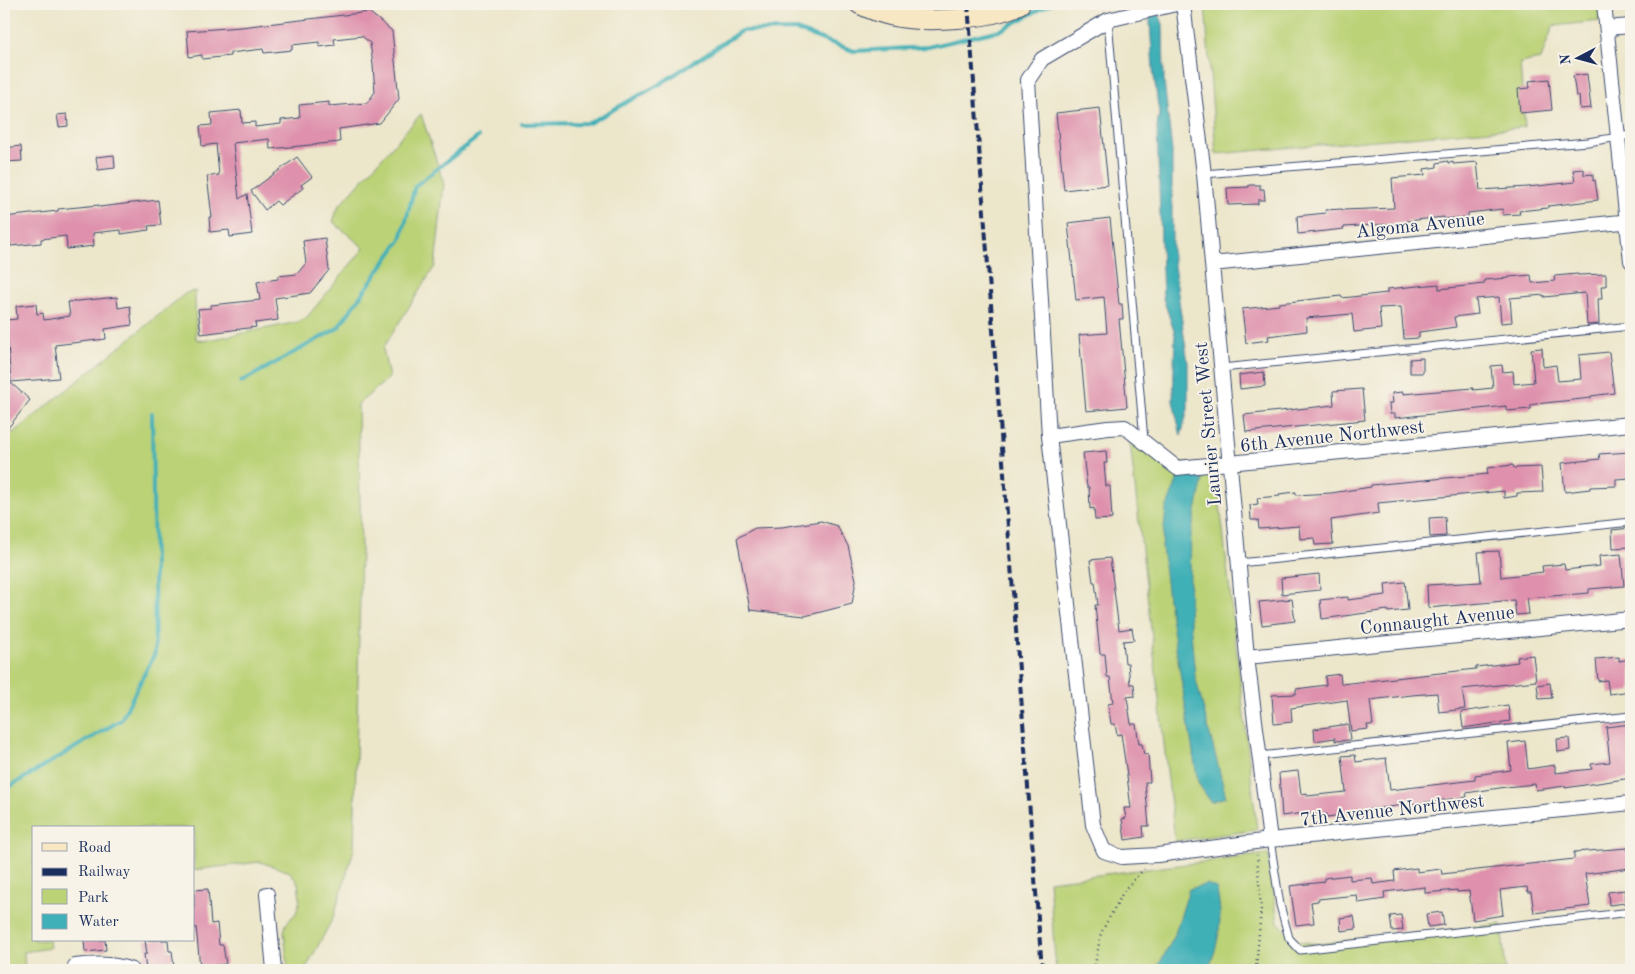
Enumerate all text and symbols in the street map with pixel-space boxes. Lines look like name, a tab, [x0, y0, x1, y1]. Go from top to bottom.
north arrow	[1552, 32, 1602, 82]
text: N	[1559, 53, 1574, 65]
street label: Algoma Avenue	[1355, 210, 1486, 243]
street label: Laurier Street West	[1193, 341, 1226, 507]
street label: 6th Avenue Northwest	[1239, 418, 1425, 457]
street label: Connaught Avenue	[1359, 604, 1515, 639]
street label: 7th Avenue Northwest	[1299, 792, 1485, 831]
legend	[32, 826, 195, 942]
text: Road	[78, 841, 112, 856]
text: Railway	[78, 865, 131, 880]
text: Park	[78, 891, 109, 906]
text: Water	[78, 915, 119, 930]

